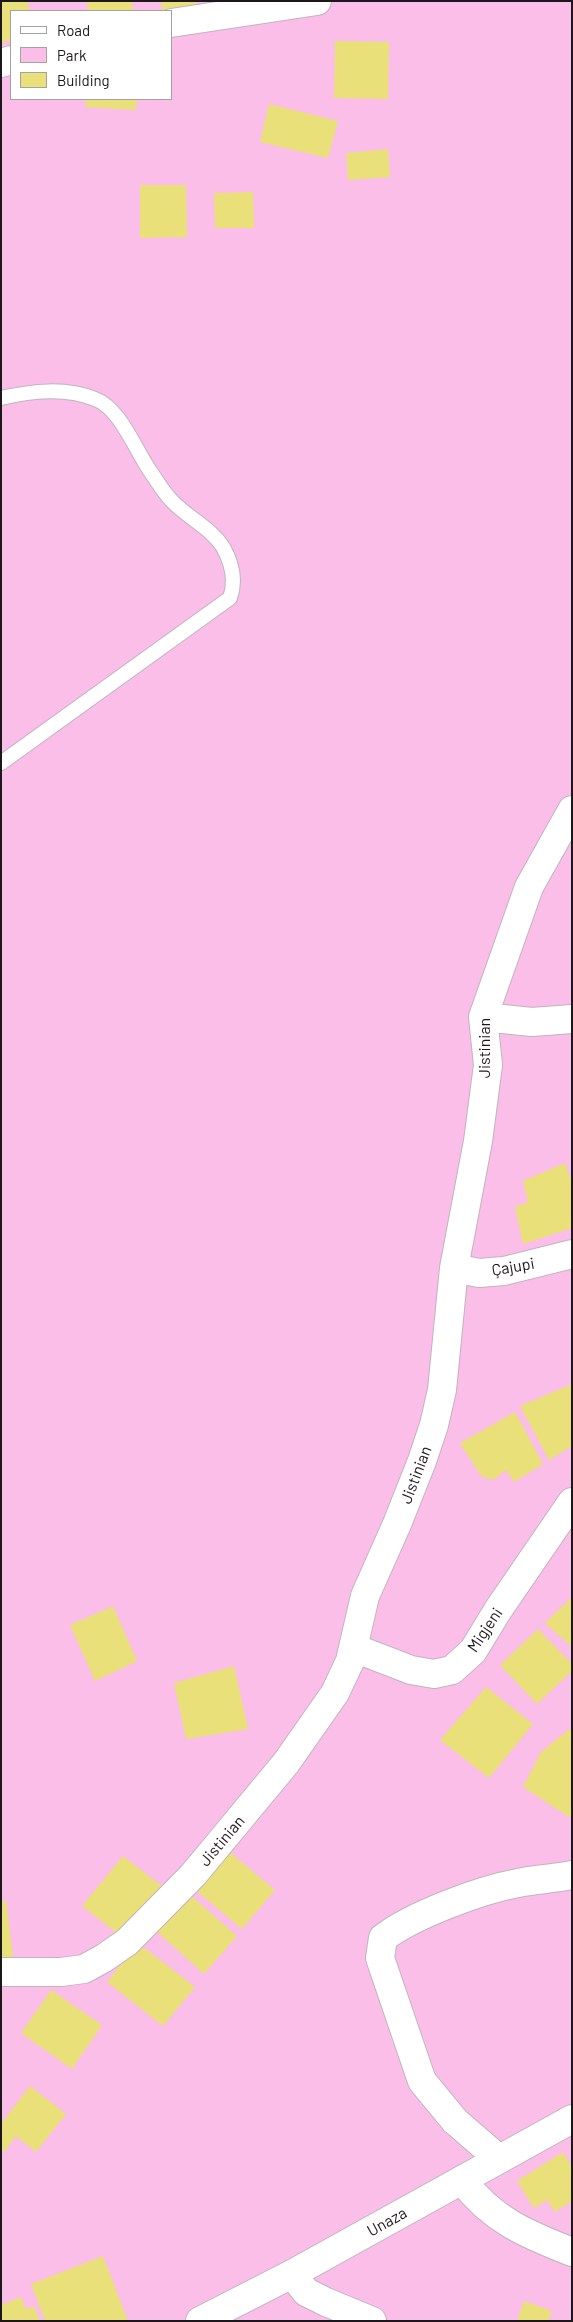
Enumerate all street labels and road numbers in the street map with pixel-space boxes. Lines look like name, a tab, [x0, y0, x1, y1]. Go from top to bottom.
street label: Jistinian	[475, 1018, 495, 1078]
street label: Çajupi	[490, 1254, 536, 1280]
street label: Jistinian	[396, 1443, 436, 1507]
street label: Migjeni	[463, 1604, 507, 1656]
street label: Jistinian	[195, 1812, 249, 1870]
street label: Unaza	[364, 2203, 410, 2241]

